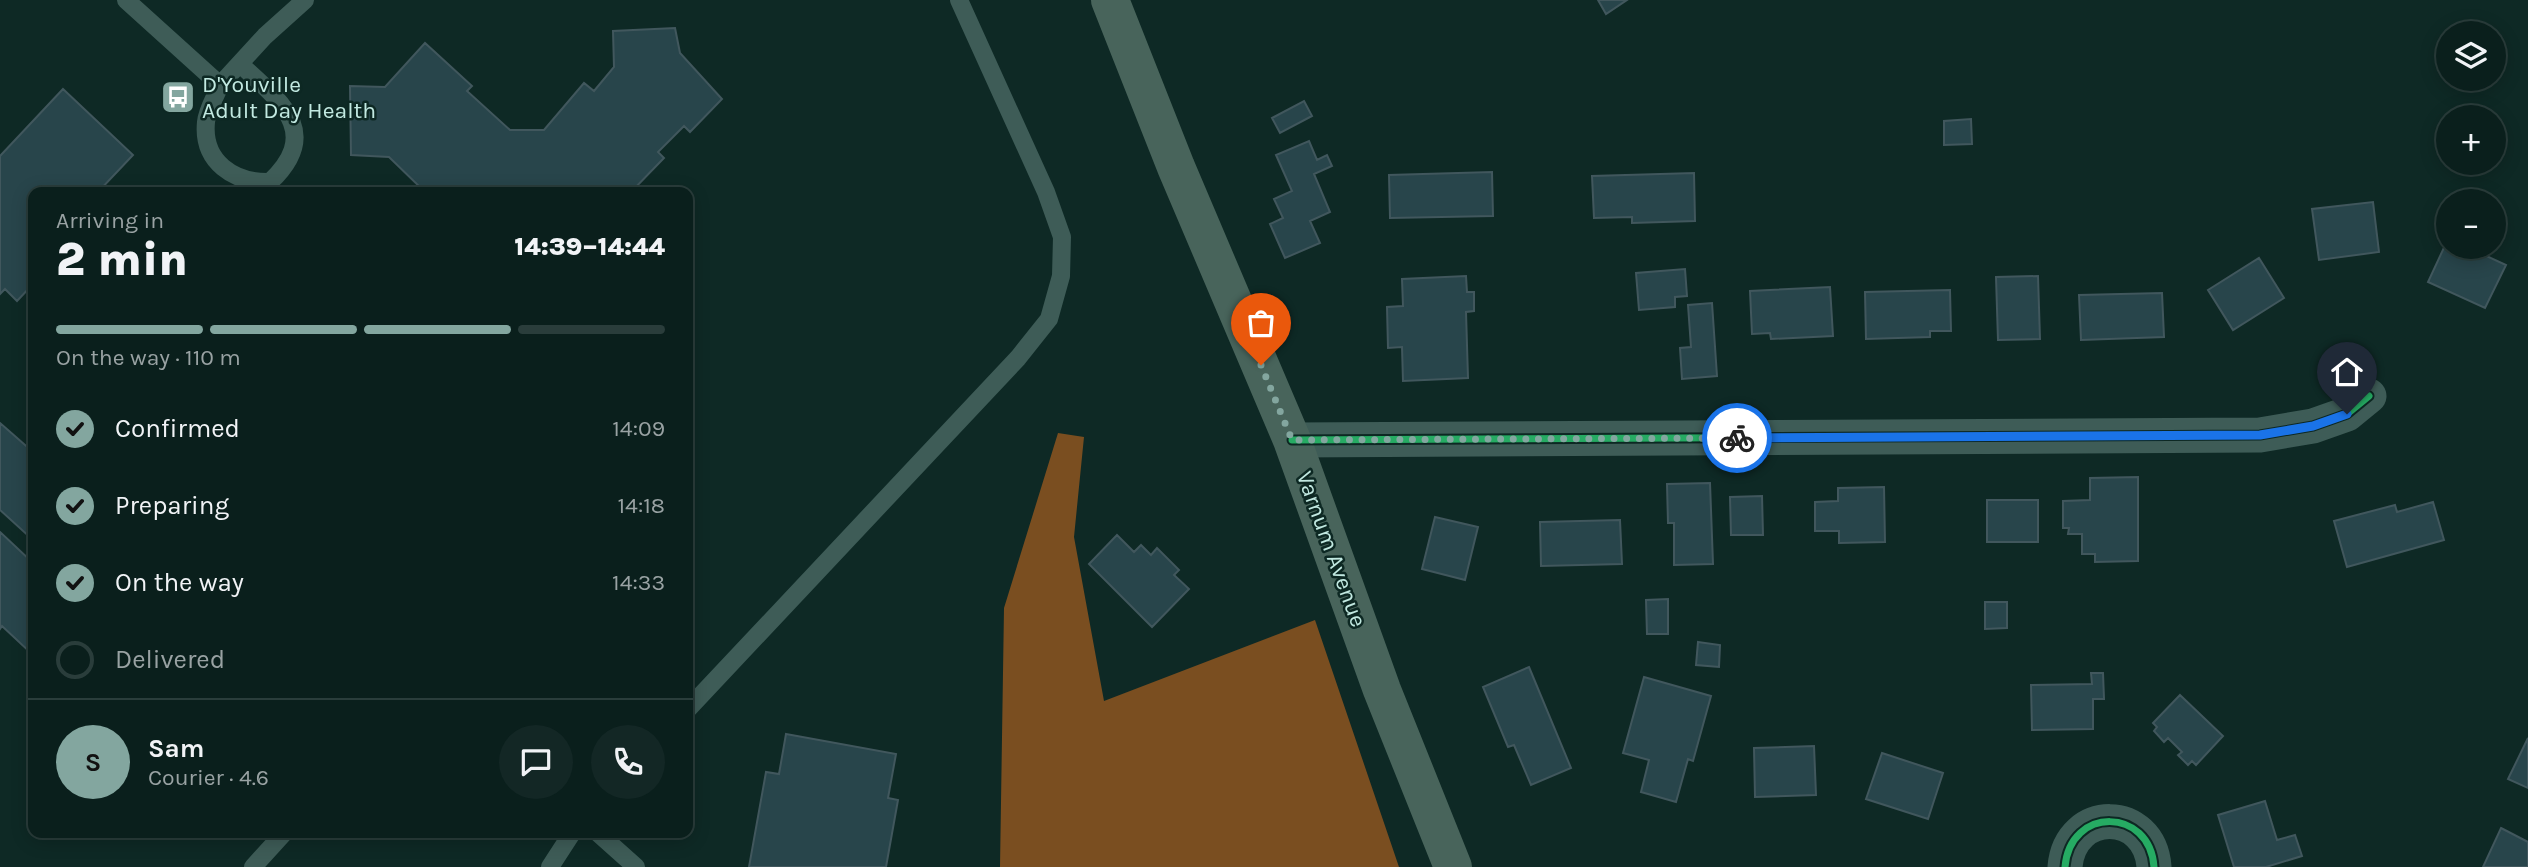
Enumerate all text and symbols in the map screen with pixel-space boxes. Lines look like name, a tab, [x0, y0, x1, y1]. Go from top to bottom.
map controls	[2436, 21, 2506, 259]
button: layers	[2436, 21, 2506, 91]
place label: D'Youville Adult Day Health	[202, 71, 376, 124]
bus stop icon: D'Youville Adult Day Health	[159, 78, 197, 116]
button: +	[2436, 105, 2506, 175]
button: −	[2436, 189, 2506, 259]
text: Arriving in	[56, 207, 164, 234]
text: 14:39–14:44	[514, 231, 665, 262]
text: 2 min	[56, 233, 188, 287]
pin	[1231, 293, 1291, 365]
icon: bag	[1242, 304, 1280, 342]
pin	[2317, 342, 2377, 414]
text: On the way · 110 m	[56, 344, 241, 371]
icon: home	[2328, 353, 2366, 391]
courier	[1702, 403, 1772, 473]
icon: check	[56, 410, 94, 448]
text: Confirmed	[115, 413, 240, 444]
text: 14:09	[612, 415, 665, 442]
icon: bike	[1718, 419, 1756, 457]
street label: Varnum Avenue	[1291, 468, 1372, 631]
icon: check	[56, 487, 94, 525]
text: Preparing	[115, 490, 229, 521]
text: 14:18	[618, 492, 665, 519]
icon: check	[56, 564, 94, 602]
text: On the way	[115, 567, 244, 598]
text: 14:33	[612, 569, 665, 596]
text: Delivered	[115, 644, 225, 675]
button: chat	[499, 725, 573, 799]
button: phone	[591, 725, 665, 799]
text: Sam	[148, 733, 204, 764]
text: S	[85, 747, 101, 778]
text: Courier · 4.6	[148, 764, 269, 791]

